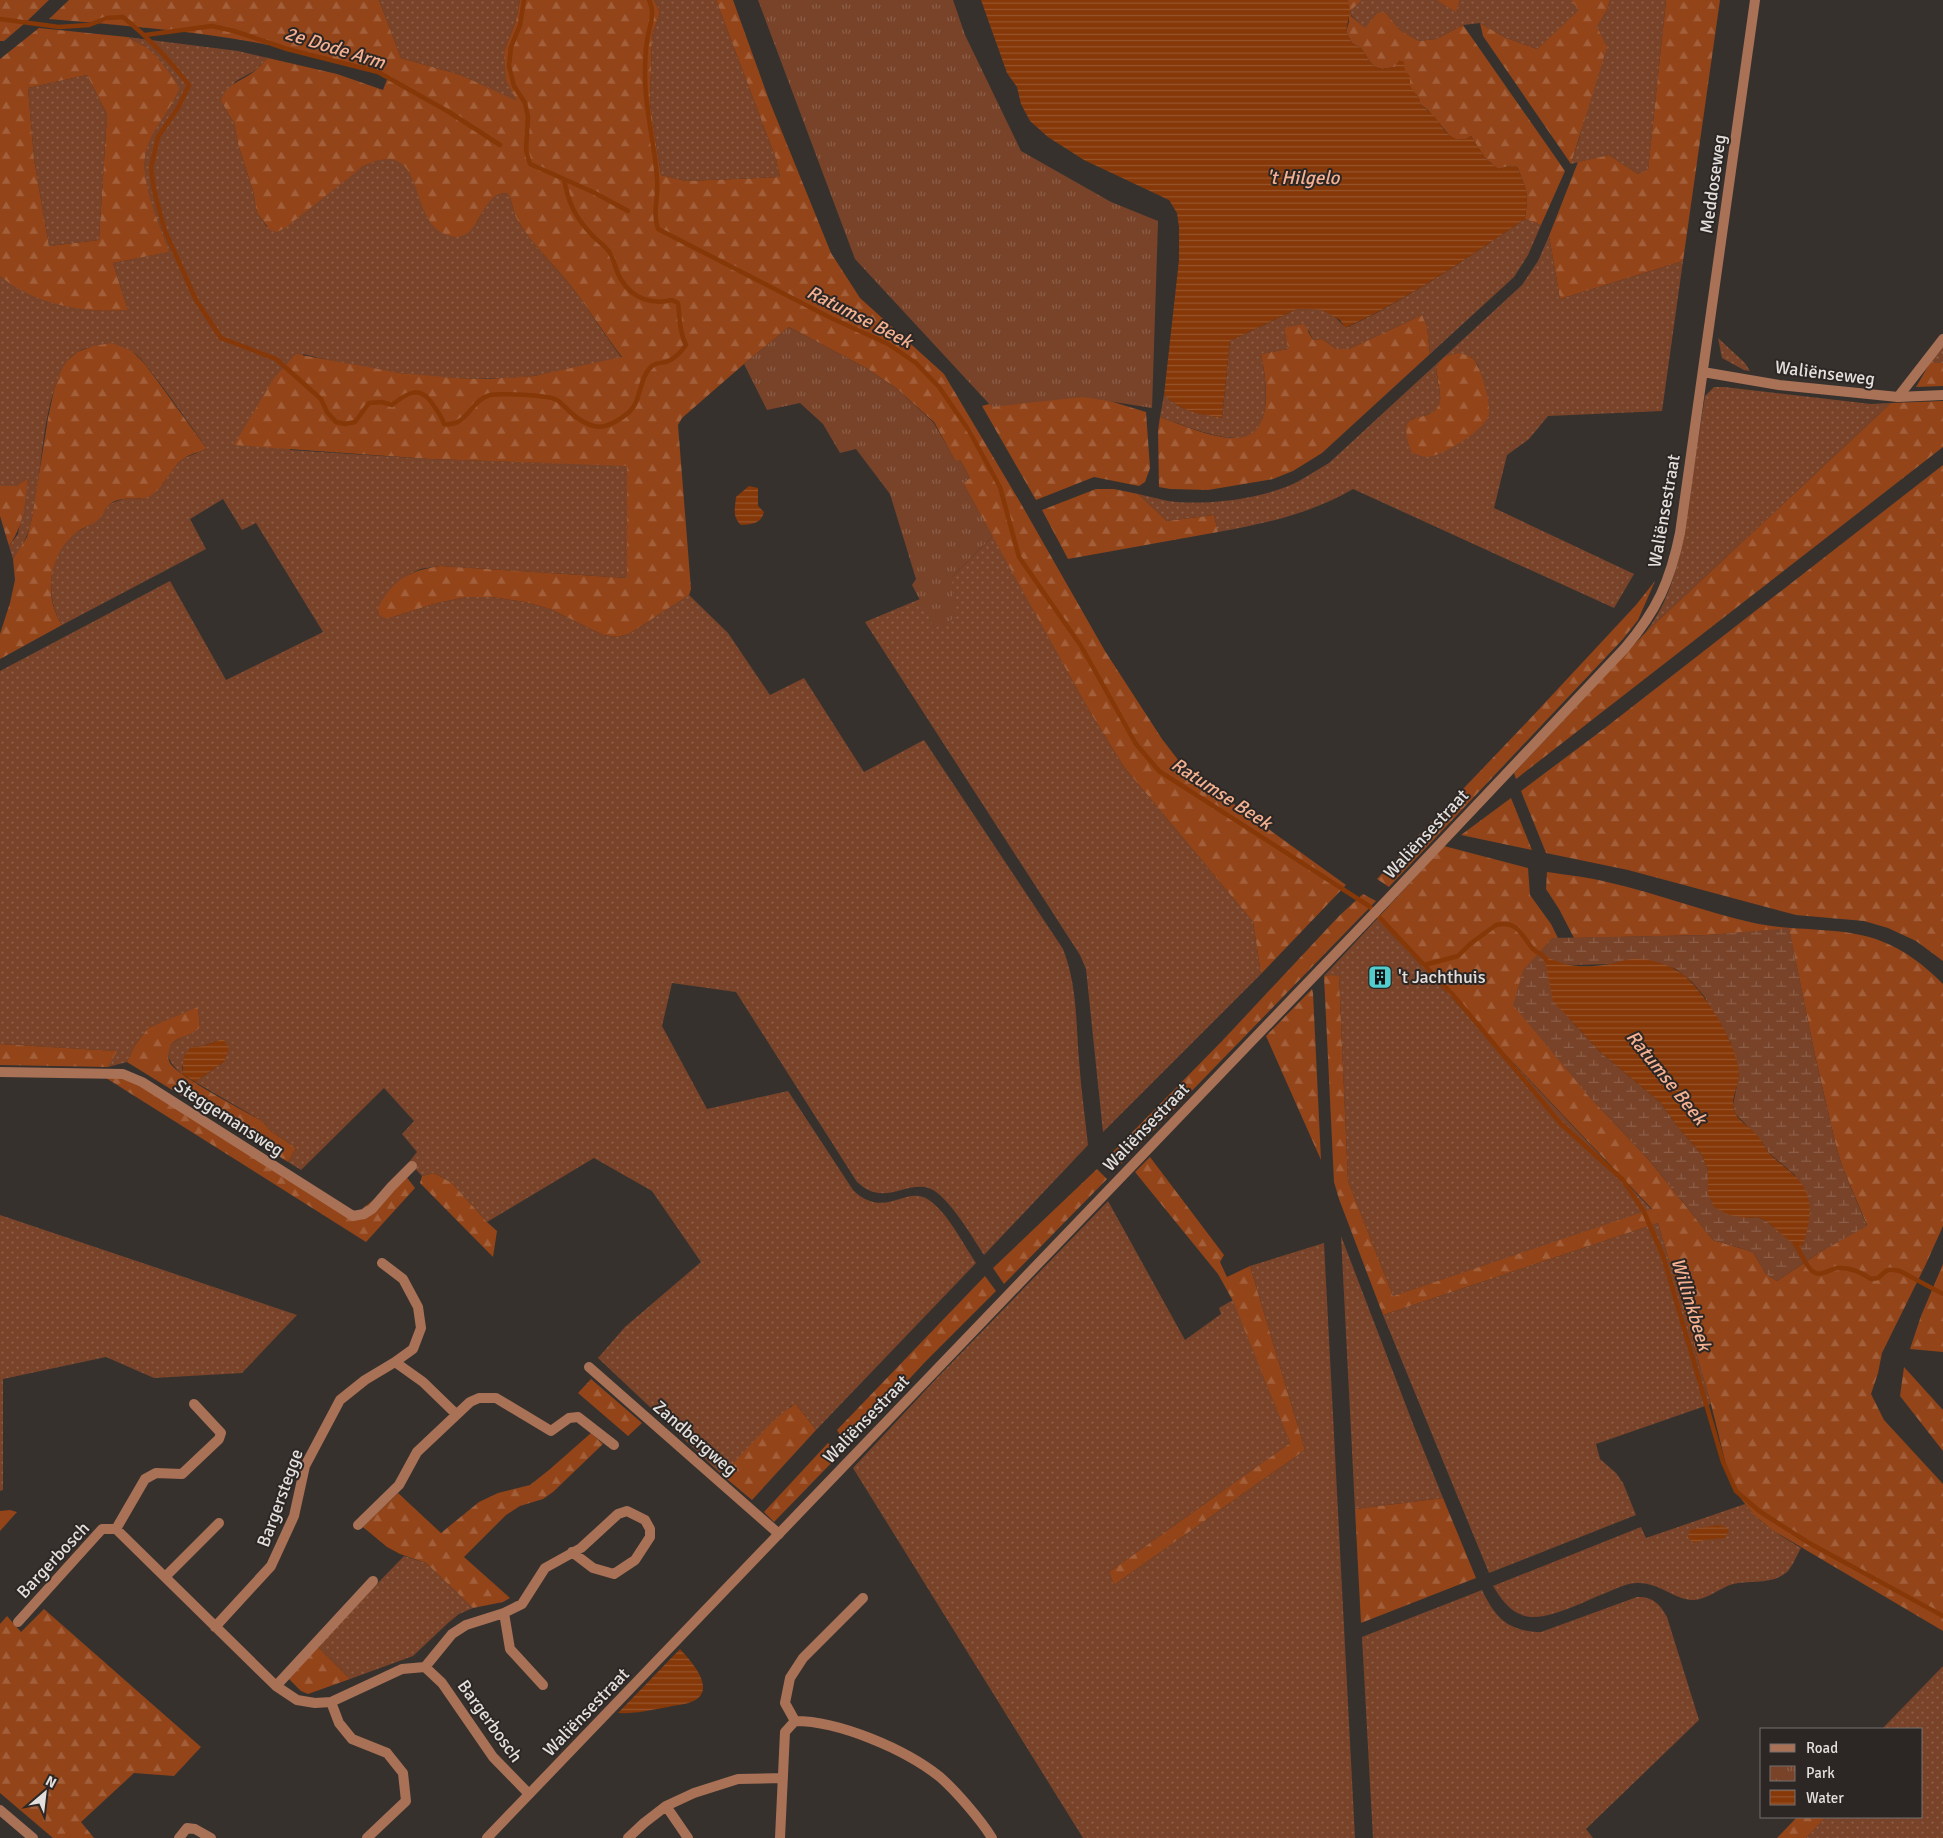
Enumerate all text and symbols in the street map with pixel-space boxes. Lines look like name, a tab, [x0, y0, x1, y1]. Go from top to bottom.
water label: 2e Dode Arm	[282, 21, 389, 75]
street label: Meddoseweg	[1695, 133, 1731, 235]
water label: 't Hilgelo	[1267, 166, 1341, 190]
water label: Ratumse Beek	[803, 280, 918, 354]
street label: Waliënseweg	[1774, 356, 1876, 390]
street label: Waliënsestraat	[1643, 453, 1685, 569]
water label: Ratumse Beek	[1167, 752, 1277, 836]
street label: Waliënsestraat	[1379, 785, 1473, 883]
building icon: 't Jachthuis	[1367, 964, 1393, 990]
place label: 't Jachthuis	[1398, 966, 1486, 988]
water label: Ratumse Beek	[1621, 1025, 1713, 1131]
street label: Steggemansweg	[170, 1075, 288, 1161]
street label: Waliënsestraat	[1098, 1078, 1194, 1176]
water label: Willinkbeek	[1666, 1255, 1717, 1355]
street label: Waliënsestraat	[818, 1370, 914, 1468]
street label: Zandbergweg	[649, 1396, 741, 1480]
street label: Bargerstegge	[252, 1446, 308, 1550]
street label: Bargerbosch	[12, 1517, 94, 1603]
street label: Waliënsestraat	[538, 1663, 634, 1761]
street label: Bargerbosch	[453, 1675, 527, 1767]
legend	[1760, 1728, 1923, 1818]
text: Road	[1806, 1739, 1838, 1757]
text: Park	[1806, 1764, 1835, 1782]
north arrow	[20, 1768, 70, 1818]
text: N	[43, 1772, 59, 1792]
text: Water	[1806, 1789, 1844, 1807]

